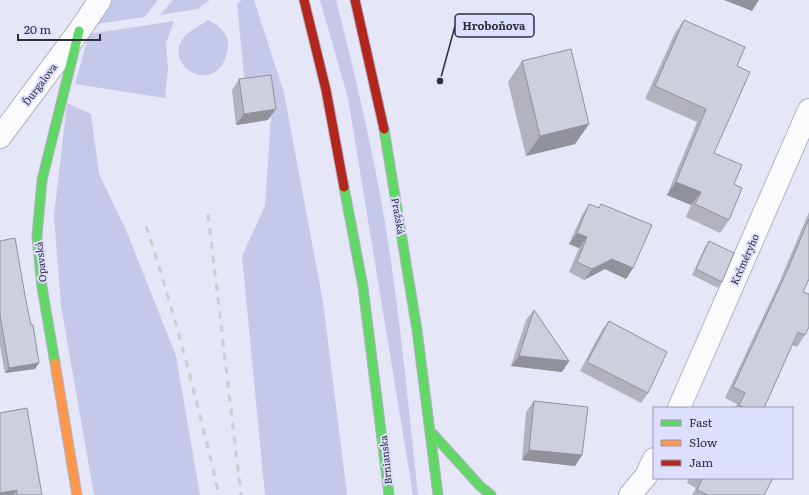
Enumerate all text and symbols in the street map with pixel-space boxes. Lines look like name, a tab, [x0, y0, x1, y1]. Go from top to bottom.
callout: Hroboňova	[455, 14, 534, 37]
scale bar	[18, 16, 100, 42]
text: Hroboňova	[463, 17, 526, 33]
text: 20 m	[24, 20, 51, 38]
street label: Ďurgalova	[18, 59, 60, 108]
street label: Pražská	[388, 196, 410, 236]
street label: Krčméryho	[726, 231, 762, 287]
street label: Opavská	[30, 241, 50, 283]
legend	[653, 407, 793, 479]
text: Fast	[689, 413, 713, 431]
text: Slow	[689, 433, 718, 451]
street label: Brnianska	[375, 434, 395, 485]
text: Jam	[689, 453, 714, 471]

